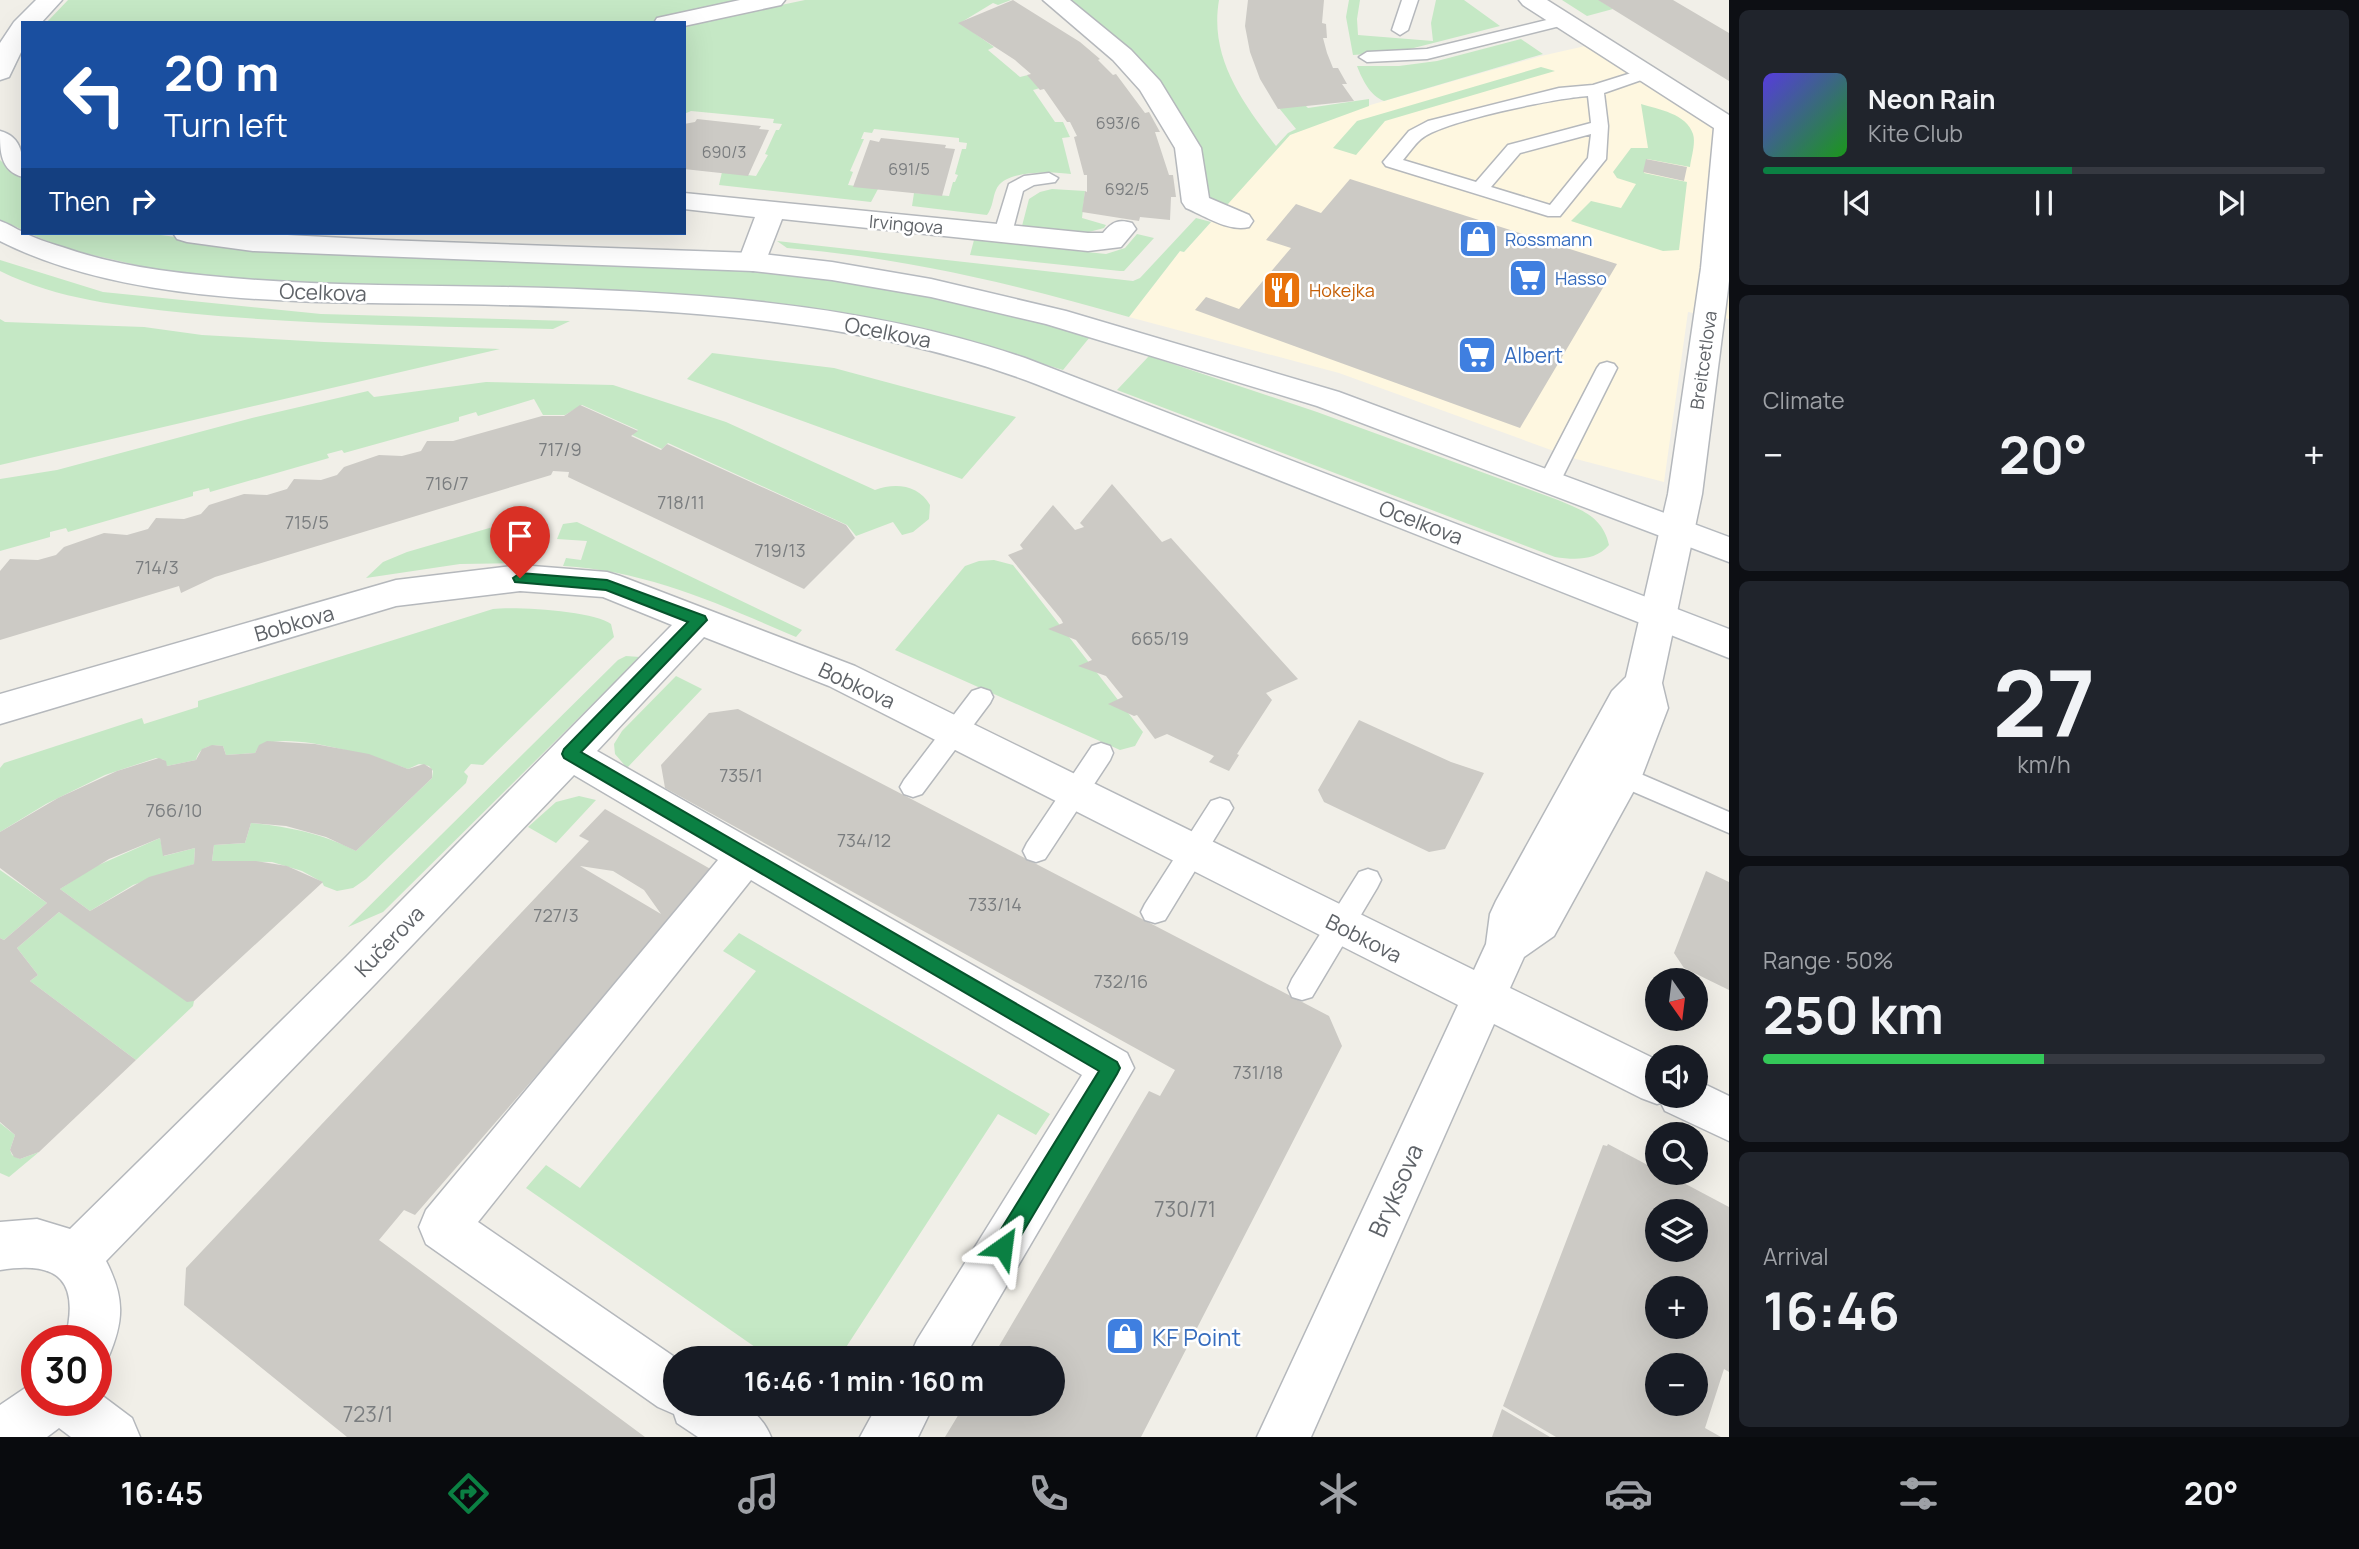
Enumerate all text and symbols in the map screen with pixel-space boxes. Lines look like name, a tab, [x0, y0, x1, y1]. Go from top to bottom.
text: 20 m	[164, 39, 279, 106]
icon: left	[49, 49, 140, 140]
text: Neon Rain	[1868, 81, 1996, 117]
text: Turn left	[164, 103, 288, 147]
house number: 693/6	[1096, 112, 1140, 134]
text: Kite Club	[1868, 117, 1963, 149]
house number: 690/3	[702, 141, 746, 163]
house number: 691/5	[888, 158, 930, 180]
house number: 692/5	[1105, 178, 1149, 200]
icon: right	[124, 182, 162, 220]
text: Then	[49, 183, 110, 219]
icon: previous	[1838, 184, 1876, 222]
icon: pause	[2025, 184, 2063, 222]
icon: next	[2212, 184, 2250, 222]
street label: Irvingova	[868, 209, 944, 239]
shop icon: Rossmann	[1457, 218, 1499, 260]
place label: Rossmann	[1505, 227, 1592, 251]
supermarket icon: Hasso	[1507, 257, 1549, 299]
place label: Hasso	[1555, 266, 1607, 290]
restaurant icon: Hokejka	[1261, 269, 1303, 311]
street label: Ocelkova	[279, 276, 367, 308]
place label: Hokejka	[1309, 278, 1375, 302]
street label: Breitcetlova	[1684, 309, 1722, 411]
street label: Ocelkova	[842, 310, 934, 354]
supermarket icon: Albert	[1456, 334, 1498, 376]
place label: Albert	[1504, 341, 1563, 369]
text: Climate	[1763, 384, 1845, 416]
text: 20°	[1999, 419, 2088, 490]
text: −	[1763, 428, 1784, 480]
text: +	[2303, 428, 2325, 480]
house number: 717/9	[538, 437, 582, 461]
house number: 716/7	[425, 471, 469, 495]
house number: 718/11	[657, 490, 705, 514]
street label: Ocelkova	[1375, 493, 1467, 551]
pin	[490, 506, 550, 578]
house number: 715/5	[285, 510, 329, 534]
icon: arrive	[501, 517, 539, 555]
house number: 719/13	[754, 538, 806, 562]
house number: 714/3	[135, 555, 179, 579]
street label: Bobkova	[251, 598, 337, 648]
house number: 665/19	[1131, 626, 1189, 650]
text: 27	[1993, 640, 2095, 764]
street label: Bobkova	[814, 655, 900, 715]
text: km/h	[2017, 748, 2071, 780]
house number: 735/1	[719, 763, 763, 787]
house number: 766/10	[146, 798, 202, 822]
house number: 734/12	[837, 828, 891, 852]
house number: 733/14	[968, 892, 1022, 916]
street label: Kučerova	[348, 899, 430, 983]
house number: 727/3	[533, 903, 579, 927]
street label: Bobkova	[1321, 907, 1407, 969]
text: Range · 50%	[1763, 944, 1893, 976]
north arrow	[1645, 968, 1708, 1031]
map controls	[1645, 968, 1708, 1416]
house number: 732/16	[1094, 969, 1148, 993]
text: 250 km	[1763, 979, 1944, 1050]
button: sound	[1645, 1045, 1708, 1108]
house number: 731/18	[1233, 1060, 1283, 1084]
button: search	[1645, 1122, 1708, 1185]
street label: Bryksova	[1360, 1138, 1430, 1242]
house number: 730/71	[1154, 1195, 1216, 1223]
button: layers	[1645, 1199, 1708, 1262]
position arrow	[966, 1210, 1040, 1284]
text: Arrival	[1763, 1240, 1829, 1272]
text: 16:46	[1763, 1275, 1900, 1346]
button: +	[1645, 1276, 1708, 1339]
shop icon: KF Point	[1104, 1315, 1146, 1357]
place label: KF Point	[1152, 1320, 1241, 1353]
speed limit sign: 30	[21, 1325, 112, 1416]
button: −	[1645, 1353, 1708, 1416]
text: 16:46 · 1 min · 160 m	[744, 1363, 984, 1399]
house number: 723/1	[343, 1400, 393, 1428]
icon: directions	[444, 1469, 493, 1518]
icon: music	[734, 1469, 783, 1518]
icon: phone	[1024, 1469, 1073, 1518]
icon: climate	[1314, 1469, 1363, 1518]
icon: car	[1604, 1469, 1653, 1518]
icon: filters	[1894, 1469, 1943, 1518]
text: 16:45	[120, 1471, 204, 1515]
text: 20°	[2184, 1471, 2239, 1515]

